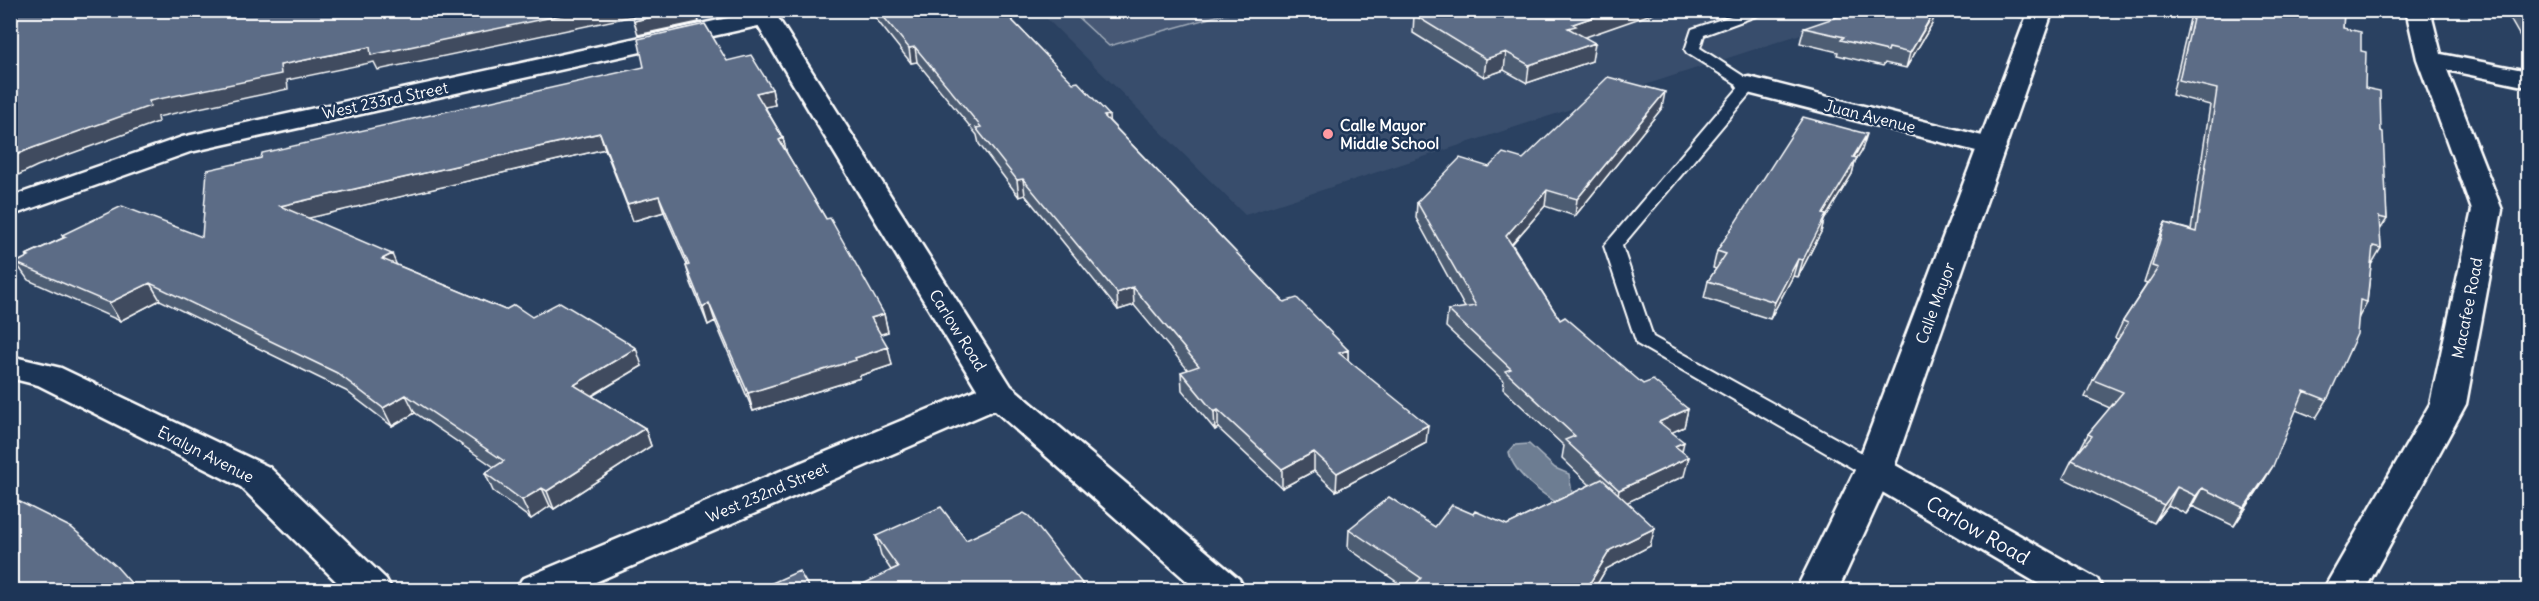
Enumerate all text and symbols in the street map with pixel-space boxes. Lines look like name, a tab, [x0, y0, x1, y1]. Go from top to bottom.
street label: West 233rd Street	[320, 77, 450, 123]
street label: Juan Avenue	[1822, 95, 1918, 137]
place label: Calle Mayor Middle School	[1340, 115, 1439, 153]
marker: Calle Mayor Middle School	[1321, 127, 1335, 141]
street label: Macafee Road	[2447, 256, 2487, 360]
street label: Calle Mayor	[1911, 259, 1959, 347]
street label: Carlow Road	[925, 285, 991, 375]
street label: Evalyn Avenue	[155, 421, 257, 487]
street label: West 232nd Street	[703, 457, 832, 527]
street label: Carlow Road	[1922, 490, 2035, 570]

